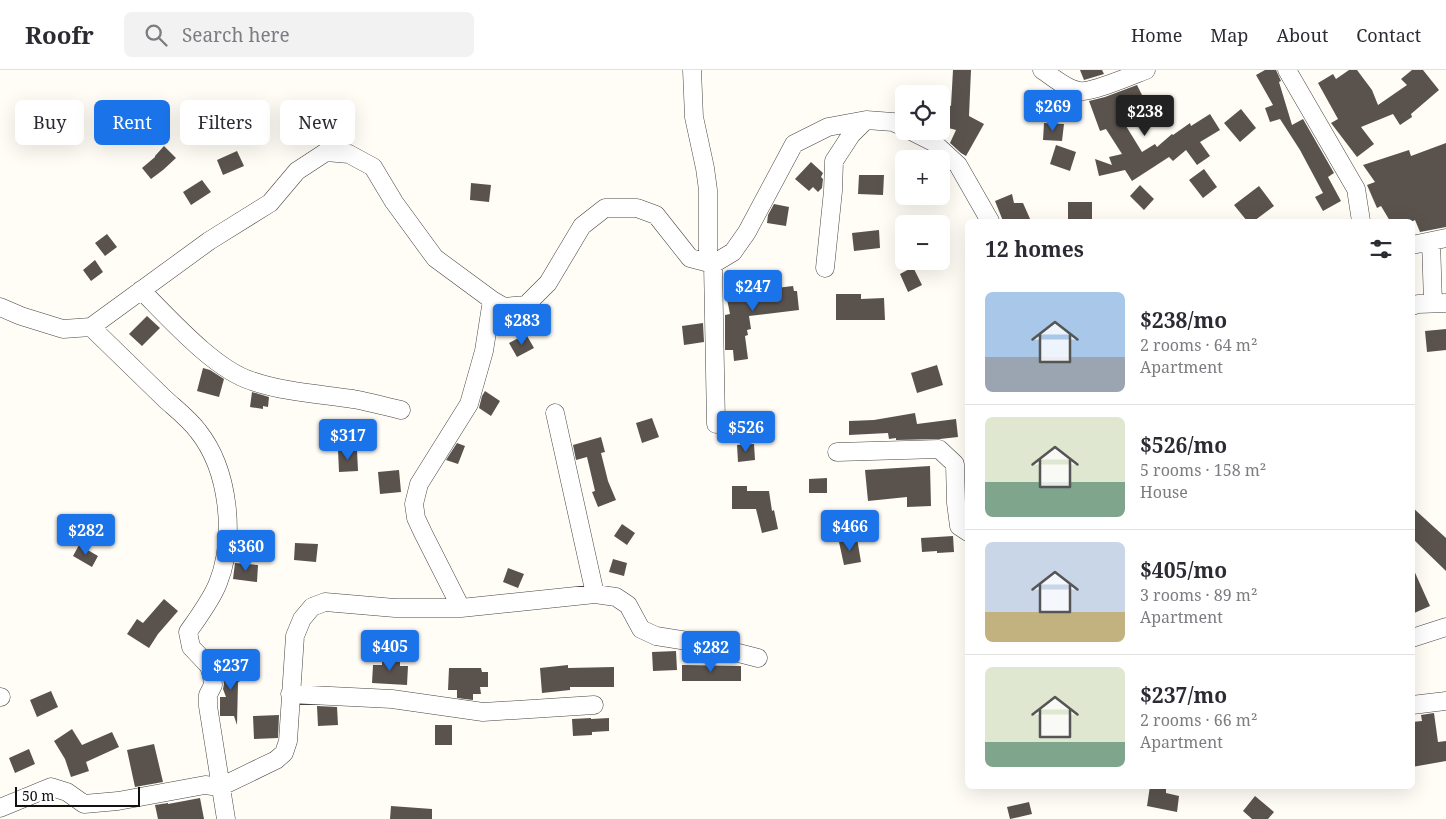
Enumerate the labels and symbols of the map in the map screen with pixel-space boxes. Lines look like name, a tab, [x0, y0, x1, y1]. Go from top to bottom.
pin: $269	[1023, 90, 1083, 132]
pin: $238	[1115, 94, 1175, 137]
pin: $247	[723, 270, 783, 312]
pin: $283	[492, 304, 552, 346]
pin: $526	[716, 410, 776, 453]
pin: $317	[318, 418, 378, 461]
pin: $466	[820, 510, 880, 552]
pin: $282	[56, 514, 116, 556]
pin: $360	[216, 530, 276, 572]
pin: $405	[360, 630, 420, 672]
pin: $282	[681, 630, 741, 673]
pin: $237	[201, 648, 261, 691]
scale bar	[15, 784, 140, 807]

